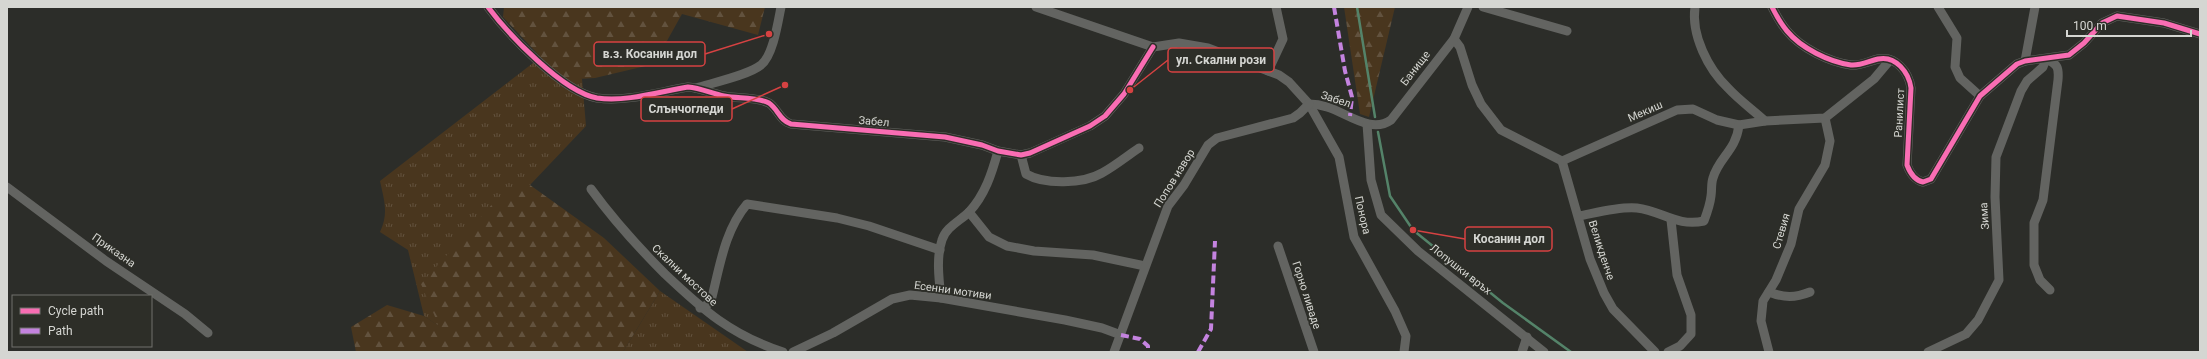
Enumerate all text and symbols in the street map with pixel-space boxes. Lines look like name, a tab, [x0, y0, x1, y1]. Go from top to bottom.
scale bar	[2067, 12, 2191, 38]
text: 100 m	[2073, 19, 2107, 33]
callout: в.з. Косанин дол	[594, 42, 705, 66]
text: в.з. Косанин дол	[603, 47, 697, 61]
callout: ул. Скални рози	[1168, 48, 1274, 72]
street label: Банище	[1398, 48, 1433, 88]
text: ул. Скални рози	[1176, 53, 1266, 67]
street label: Ранилист	[1892, 87, 1907, 138]
street label: Забел	[1319, 89, 1352, 110]
callout: Слънчогледи	[641, 97, 732, 121]
street label: Мекиш	[1626, 98, 1665, 125]
text: Слънчогледи	[648, 102, 724, 116]
street label: Забел	[858, 114, 890, 129]
street label: Попов извор	[1151, 147, 1198, 210]
street label: Понора	[1352, 195, 1373, 236]
street label: Зима	[1977, 202, 1992, 230]
street label: Стевия	[1770, 212, 1793, 250]
street label: Великденче	[1586, 219, 1617, 282]
callout: Косанин дол	[1465, 227, 1552, 251]
street label: Приказна	[89, 231, 138, 270]
text: Косанин дол	[1473, 232, 1545, 246]
street label: Лопушки връх	[1427, 241, 1494, 298]
street label: Скални мостове	[649, 242, 720, 309]
street label: Горно ливаде	[1289, 260, 1324, 331]
street label: Есенни мотиви	[913, 279, 993, 302]
legend	[12, 295, 152, 347]
text: Cycle path	[48, 304, 104, 318]
text: Path	[48, 324, 73, 338]

